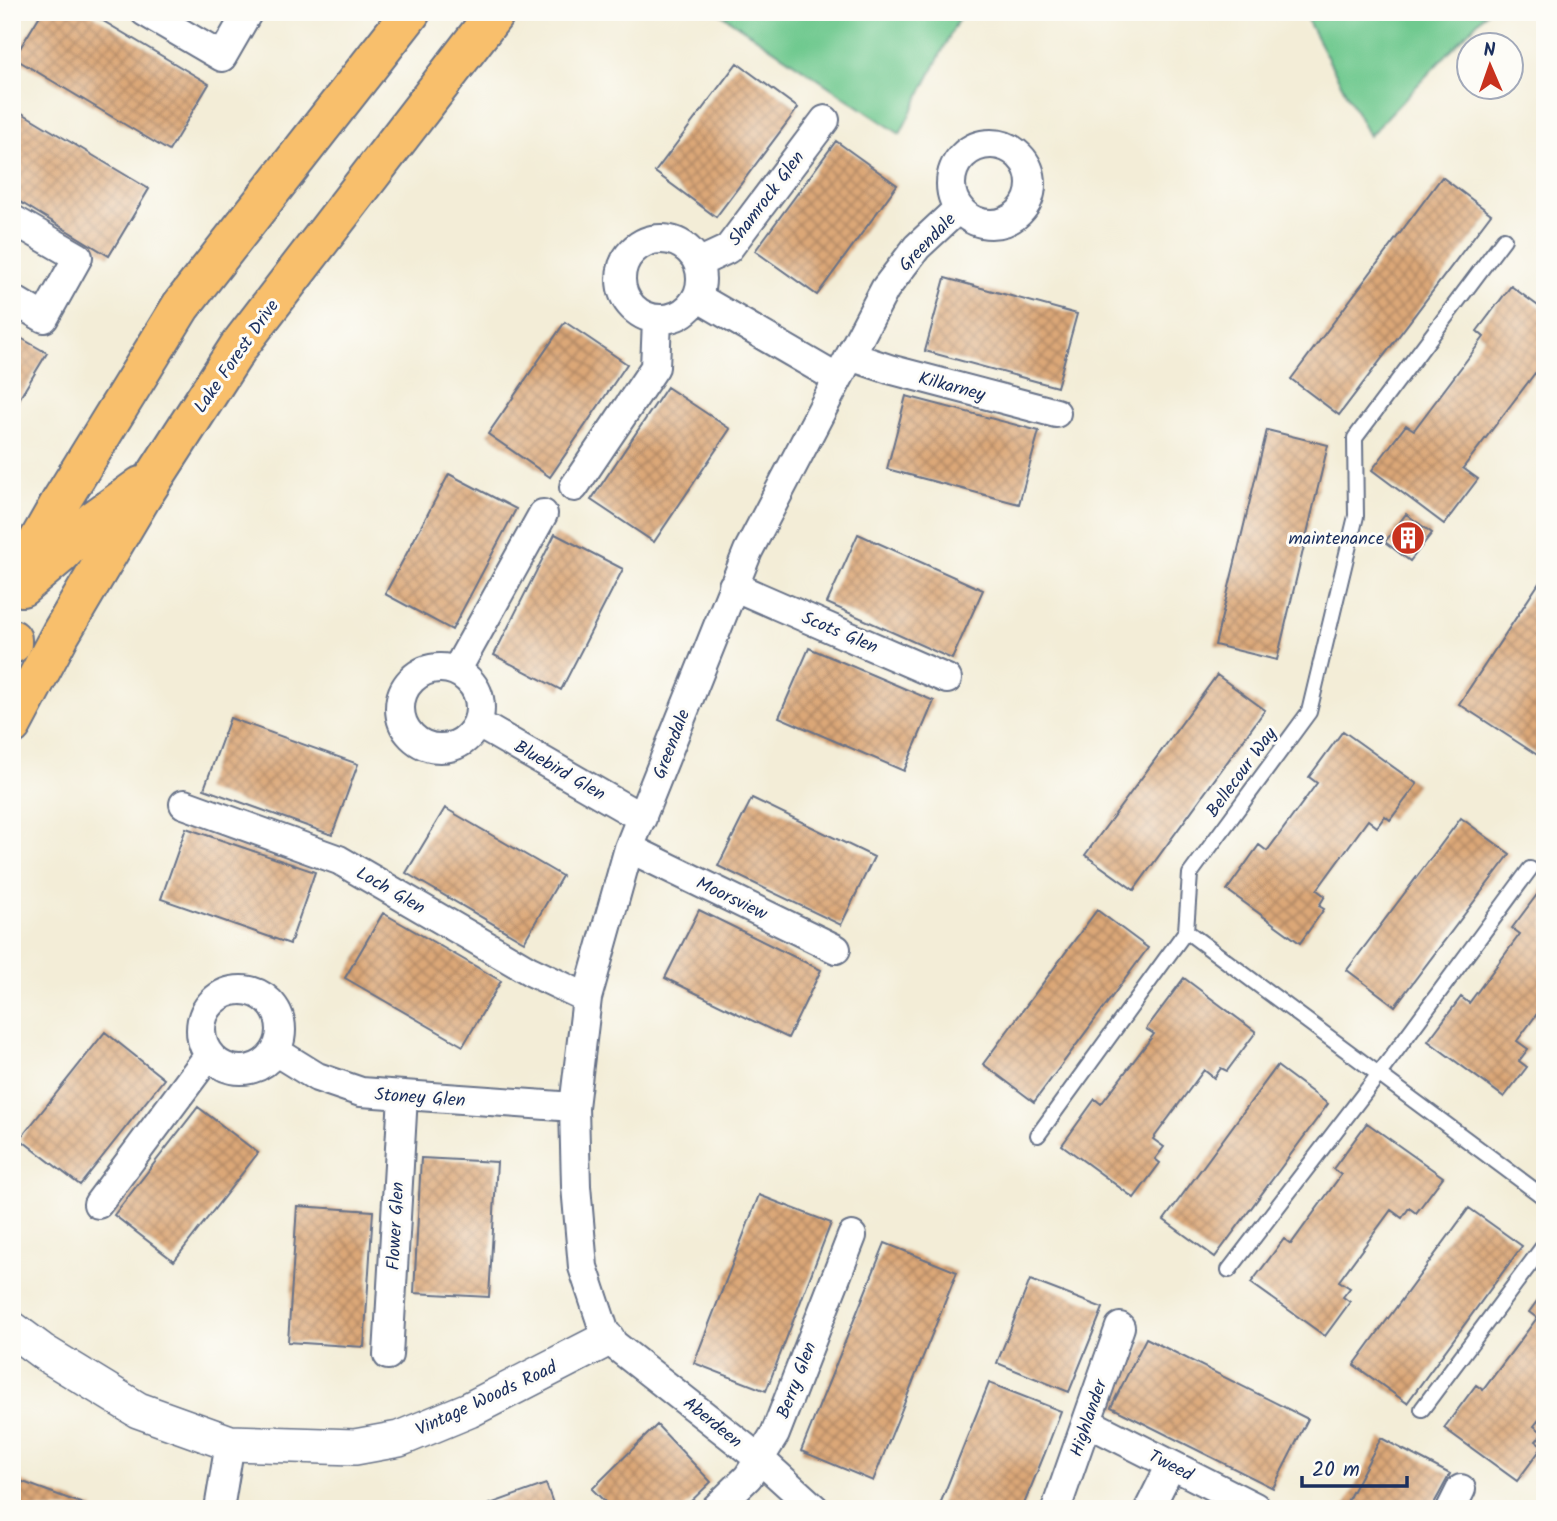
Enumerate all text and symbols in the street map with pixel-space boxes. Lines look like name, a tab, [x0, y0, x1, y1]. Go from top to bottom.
north arrow	[1456, 32, 1526, 102]
text: N	[1483, 36, 1496, 66]
street label: Shamrock Glen	[722, 145, 813, 253]
street label: Greendale	[892, 207, 964, 279]
street label: Lake Forest Drive	[187, 294, 287, 420]
street label: Kilkarney	[915, 365, 989, 410]
building icon: maintenance	[1389, 519, 1427, 557]
place label: maintenance	[1289, 525, 1384, 554]
street label: Scots Glen	[797, 604, 882, 662]
street label: Greendale	[646, 705, 699, 784]
street label: Bellecour Way	[1199, 721, 1285, 824]
street label: Bluebird Glen	[508, 733, 611, 809]
street label: Loch Glen	[350, 860, 430, 923]
street label: Moorsview	[691, 870, 773, 929]
street label: Stoney Glen	[373, 1081, 466, 1116]
street label: Flower Glen	[380, 1181, 413, 1271]
street label: Berry Glen	[769, 1338, 825, 1423]
street label: Vintage Woods Road	[411, 1353, 563, 1445]
street label: Highlander	[1063, 1375, 1116, 1461]
street label: Aberdeen	[676, 1390, 748, 1456]
street label: Tweed	[1143, 1443, 1199, 1490]
scale bar	[1302, 1444, 1406, 1488]
text: 20 m	[1312, 1454, 1360, 1487]

